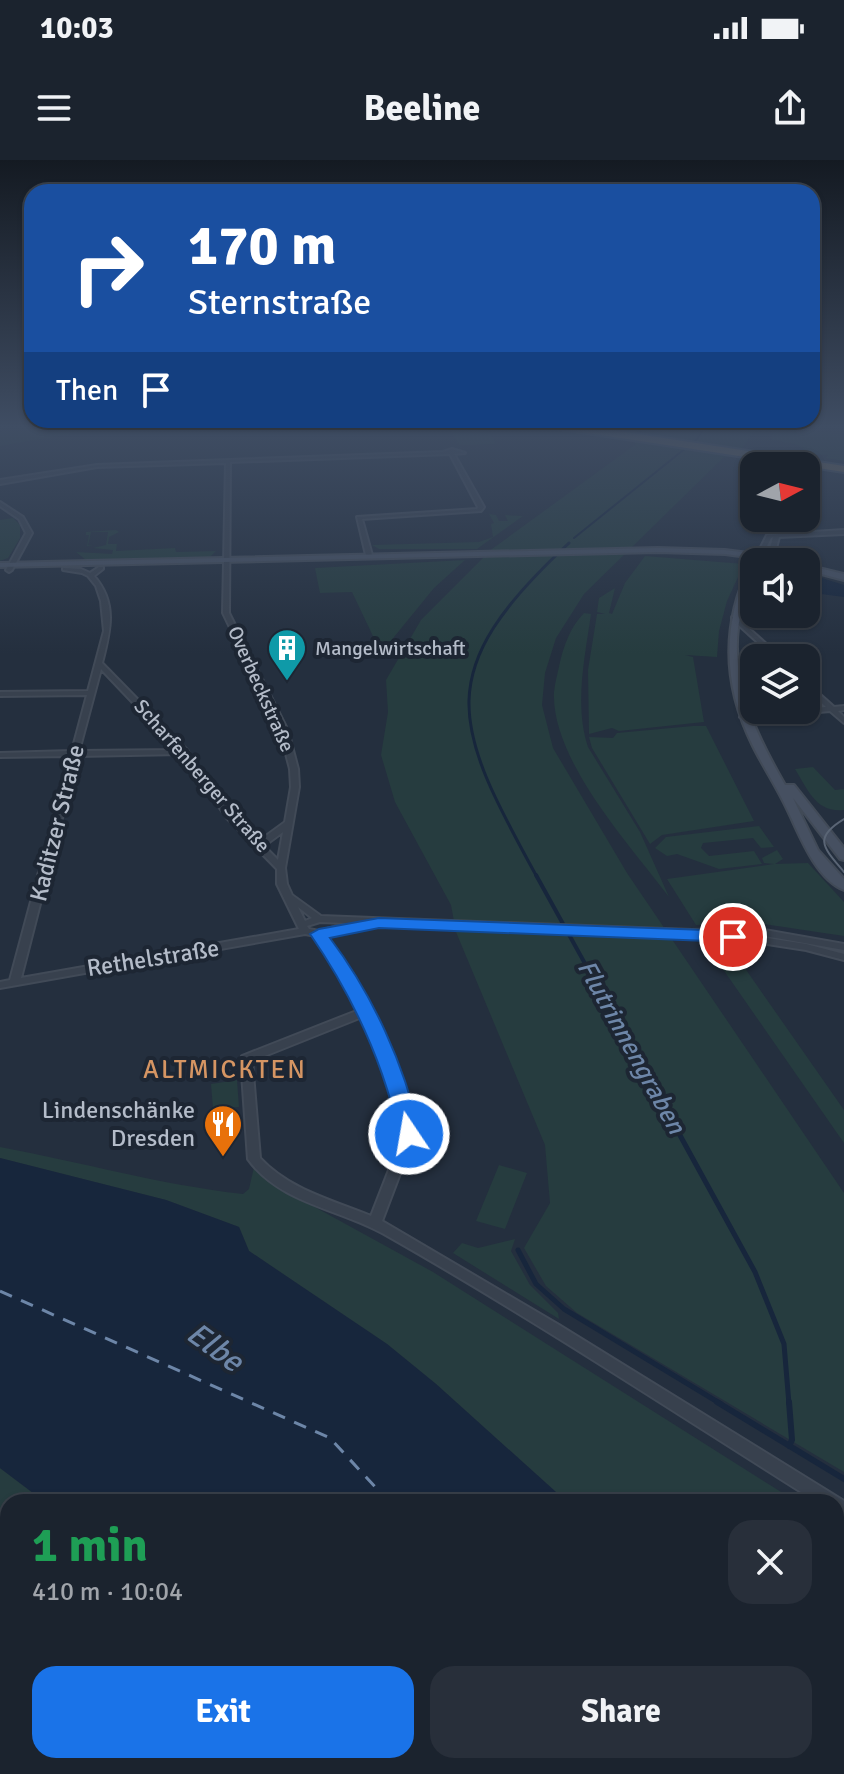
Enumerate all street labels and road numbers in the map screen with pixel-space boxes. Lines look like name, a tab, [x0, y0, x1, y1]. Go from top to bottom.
street label: Overbeckstraße	[222, 622, 300, 756]
street label: Scharfenberger Straße	[129, 694, 275, 858]
street label: Kaditzer Straße	[23, 742, 91, 904]
street label: Rethelstraße	[85, 933, 221, 983]

